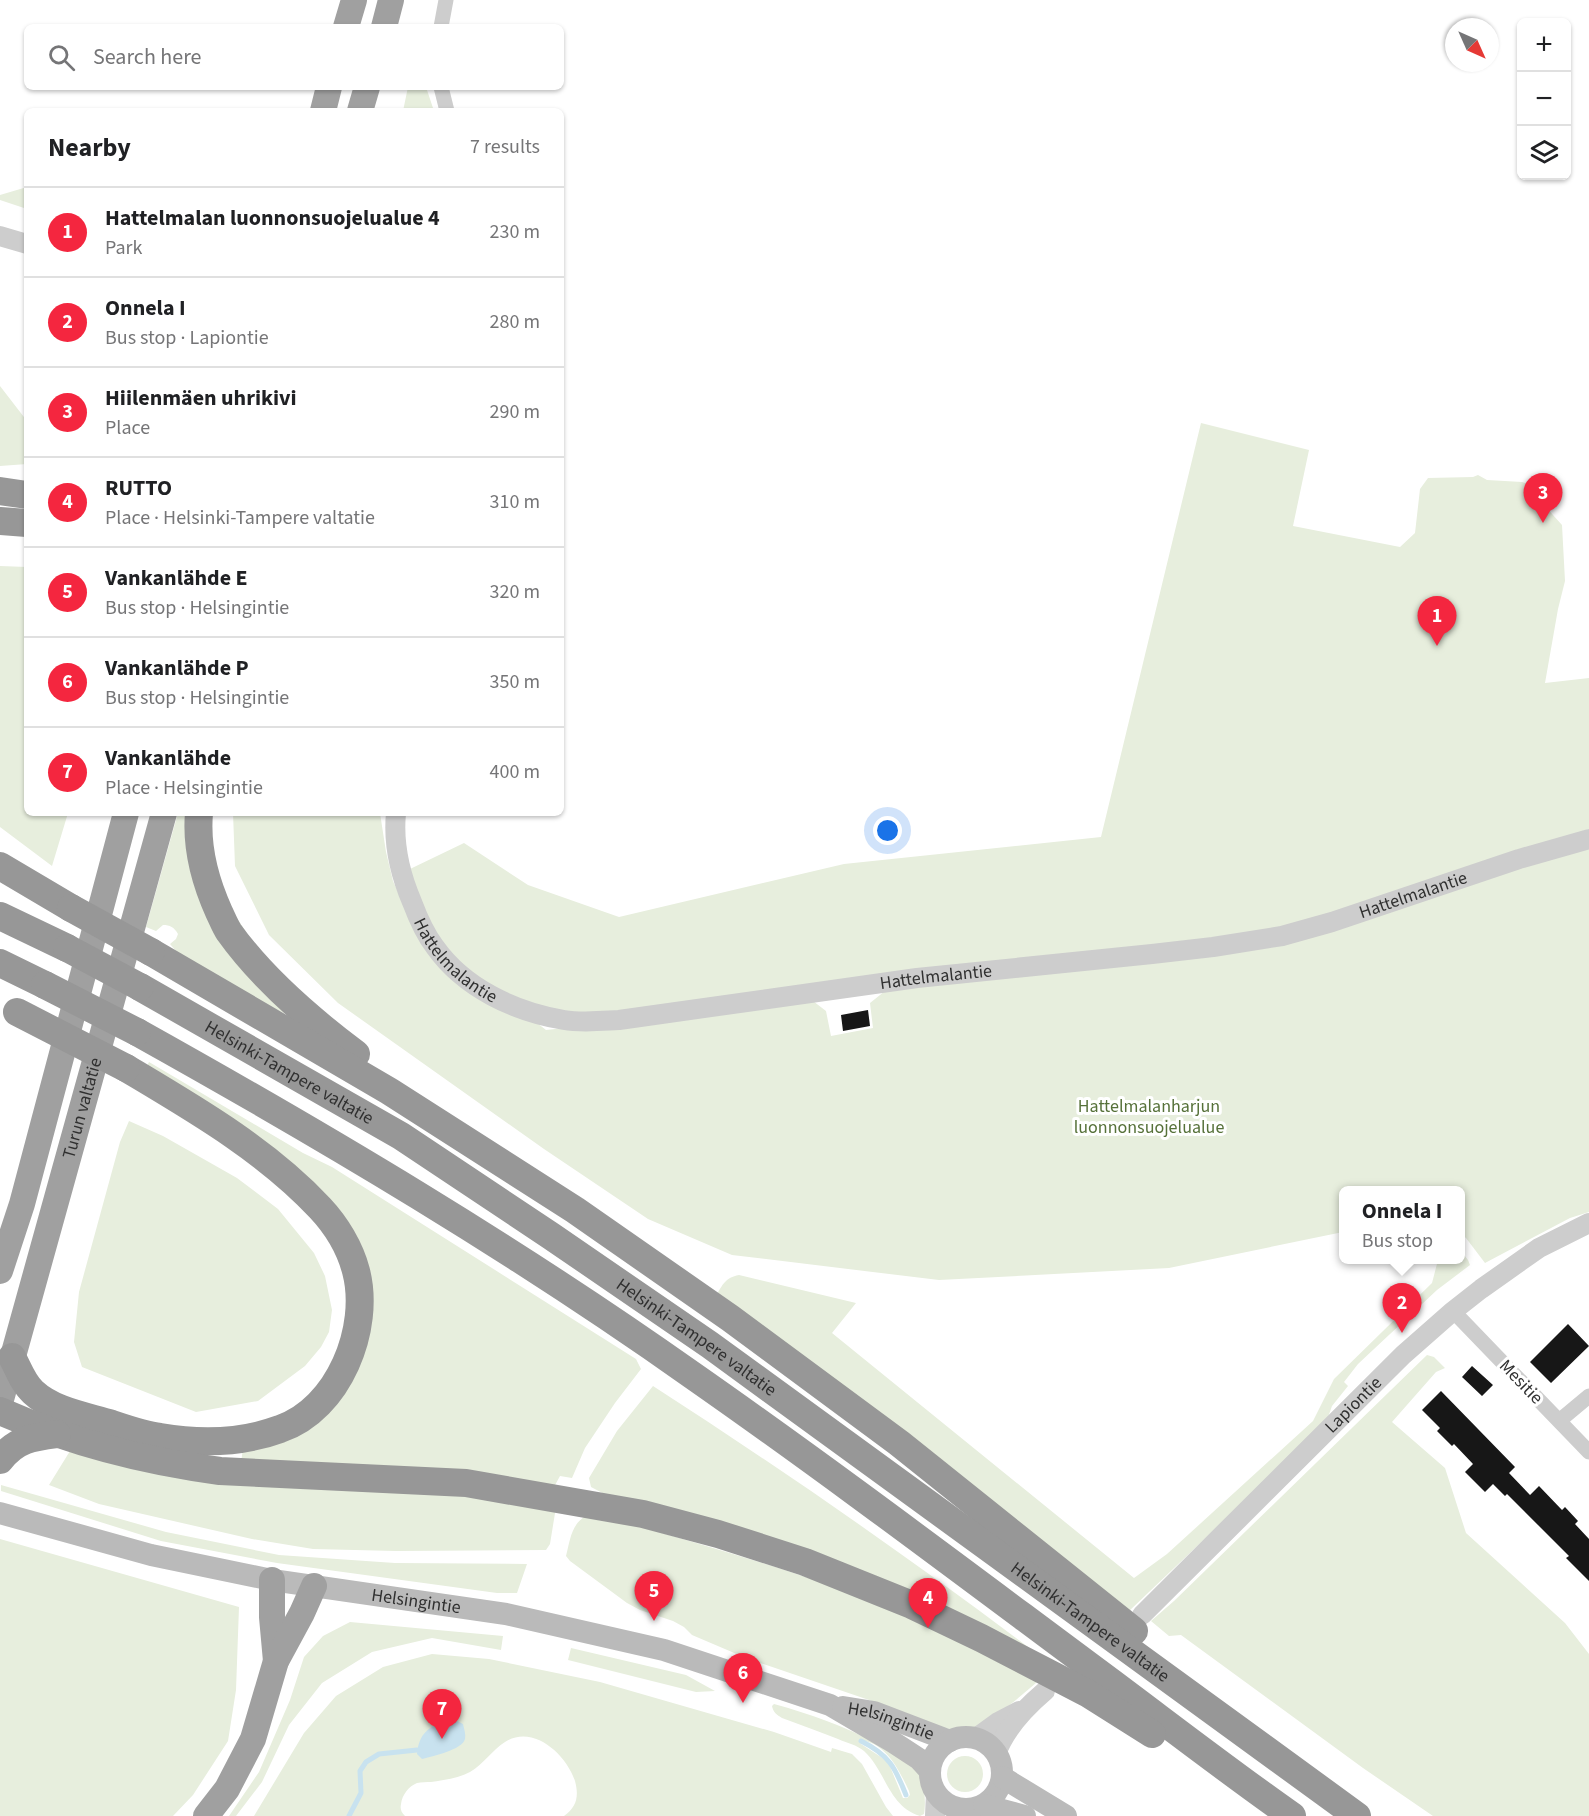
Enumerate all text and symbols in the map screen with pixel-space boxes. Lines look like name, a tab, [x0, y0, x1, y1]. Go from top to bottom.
north arrow	[1445, 18, 1499, 72]
map controls	[1517, 18, 1571, 180]
button: +	[1517, 18, 1571, 72]
search box	[24, 24, 564, 90]
icon: search	[45, 41, 78, 74]
text: Search here	[93, 41, 201, 73]
button: −	[1517, 72, 1571, 126]
button: layers	[1517, 126, 1571, 180]
text: Nearby	[48, 129, 131, 166]
text: 7 results	[470, 133, 540, 161]
text: Hattelmalan luonnonsuojelualue 4	[105, 202, 440, 234]
text: 1	[62, 218, 73, 246]
text: 230 m	[490, 218, 540, 246]
text: Park	[105, 234, 142, 262]
text: Onnela I	[105, 292, 186, 324]
text: 2	[62, 308, 73, 336]
text: 280 m	[490, 308, 540, 336]
text: Bus stop · Lapiontie	[105, 324, 269, 352]
text: Hiilenmäen uhrikivi	[105, 382, 297, 414]
text: 3	[62, 398, 73, 426]
text: 290 m	[490, 398, 540, 426]
text: Place	[105, 414, 150, 442]
text: RUTTO	[105, 472, 172, 504]
pin: 3	[1524, 474, 1562, 523]
text: 4	[62, 488, 73, 516]
text: 310 m	[490, 488, 540, 516]
text: Place · Helsinki-Tampere valtatie	[105, 504, 375, 532]
text: Vankanlähde E	[105, 562, 248, 594]
text: 5	[62, 578, 73, 606]
text: 320 m	[490, 578, 540, 606]
text: Bus stop · Helsingintie	[105, 594, 289, 622]
pin: 1	[1418, 596, 1456, 646]
text: Vankanlähde P	[105, 652, 249, 684]
text: 6	[62, 668, 73, 696]
text: 350 m	[490, 668, 540, 696]
text: Bus stop · Helsingintie	[105, 684, 289, 712]
text: Vankanlähde	[105, 742, 231, 774]
text: 7	[62, 758, 73, 786]
text: 400 m	[490, 758, 540, 786]
text: Place · Helsingintie	[105, 774, 263, 802]
your location	[873, 816, 902, 845]
street label: Hattelmalantie	[1356, 865, 1470, 925]
street label: Hattelmalantie	[408, 914, 502, 1009]
street label: Hattelmalantie	[878, 958, 993, 996]
street label: Helsinki-Tampere valtatie	[200, 1014, 379, 1130]
street label: Turun valtatie	[56, 1055, 108, 1162]
park label: Hattelmalanharjun luonnonsuojelualue	[1074, 1094, 1224, 1140]
popup	[1339, 1186, 1465, 1264]
text: Onnela I	[1362, 1195, 1442, 1227]
text: Bus stop	[1362, 1227, 1433, 1255]
street label: Helsinki-Tampere valtatie	[611, 1272, 782, 1402]
pin: 2	[1382, 1284, 1422, 1333]
street label: Mesitie	[1493, 1354, 1549, 1410]
street label: Lapiontie	[1319, 1371, 1387, 1439]
street label: Helsinki-Tampere valtatie	[1006, 1556, 1175, 1688]
pin: 5	[634, 1572, 674, 1621]
pin: 4	[908, 1578, 948, 1628]
street label: Helsingintie	[370, 1582, 463, 1620]
pin: 6	[724, 1654, 762, 1703]
pin: 7	[422, 1690, 462, 1739]
street label: Helsingintie	[846, 1695, 938, 1746]

